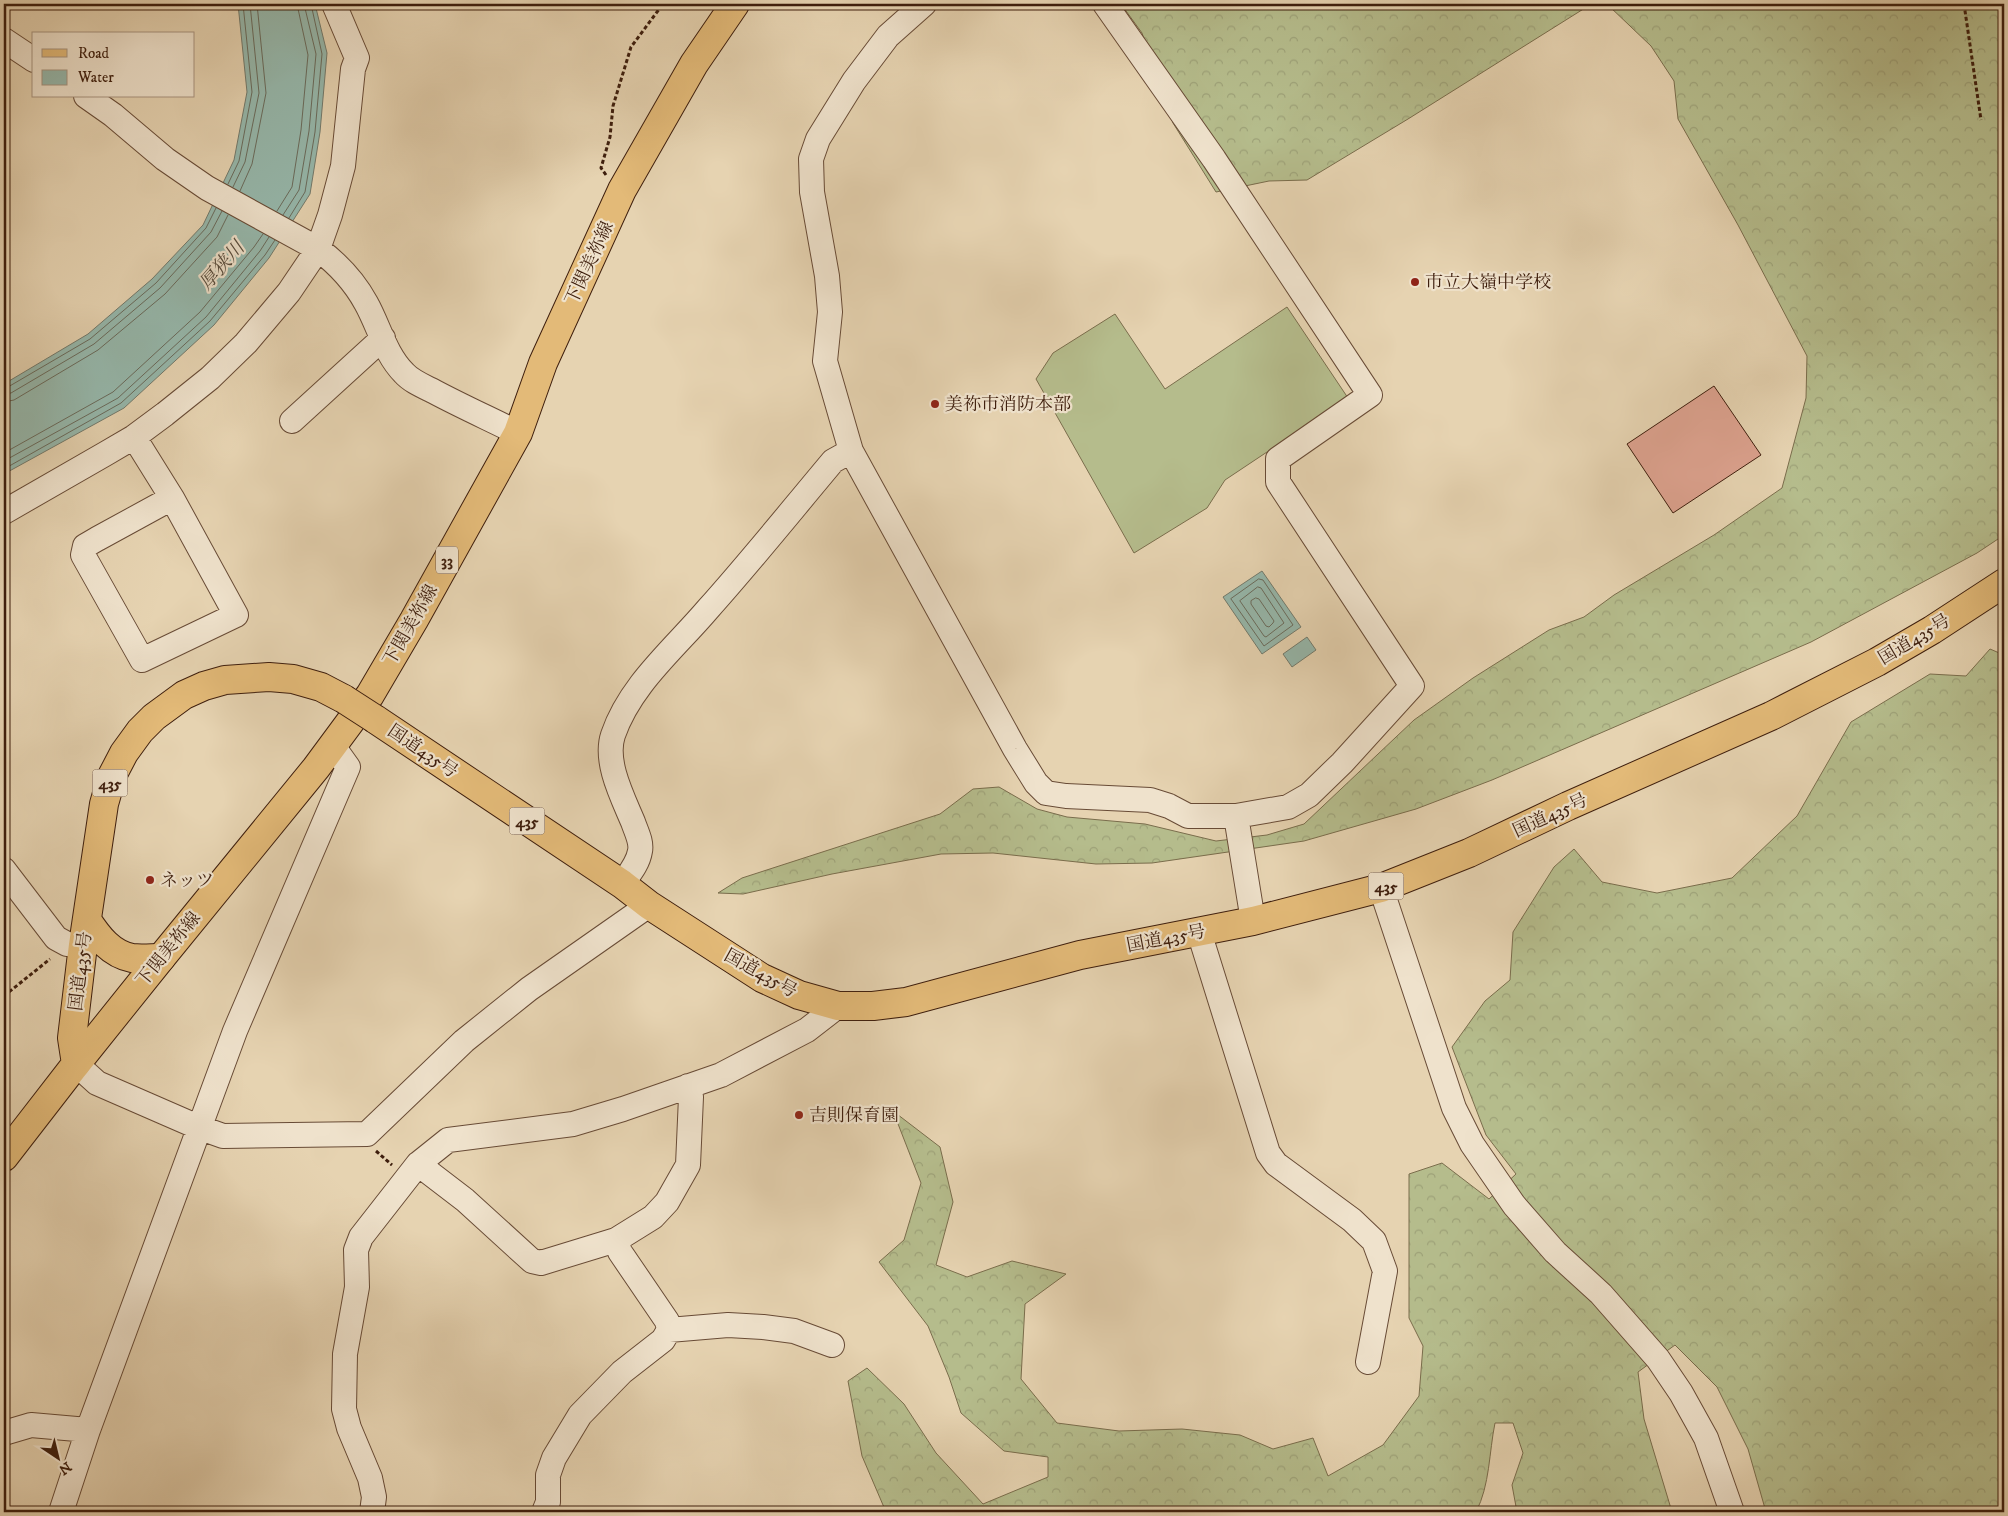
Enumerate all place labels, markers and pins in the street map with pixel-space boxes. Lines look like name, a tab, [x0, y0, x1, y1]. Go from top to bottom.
place label: 市立大嶺中学校	[1425, 272, 1551, 294]
marker: 市立大嶺中学校	[1409, 276, 1421, 288]
place label: 美祢市消防本部	[945, 394, 1071, 416]
marker: 美祢市消防本部	[929, 398, 941, 410]
place label: ネッツ	[160, 870, 214, 892]
marker: ネッツ	[144, 874, 156, 886]
place label: 吉則保育園	[809, 1105, 899, 1127]
marker: 吉則保育園	[793, 1109, 805, 1121]

